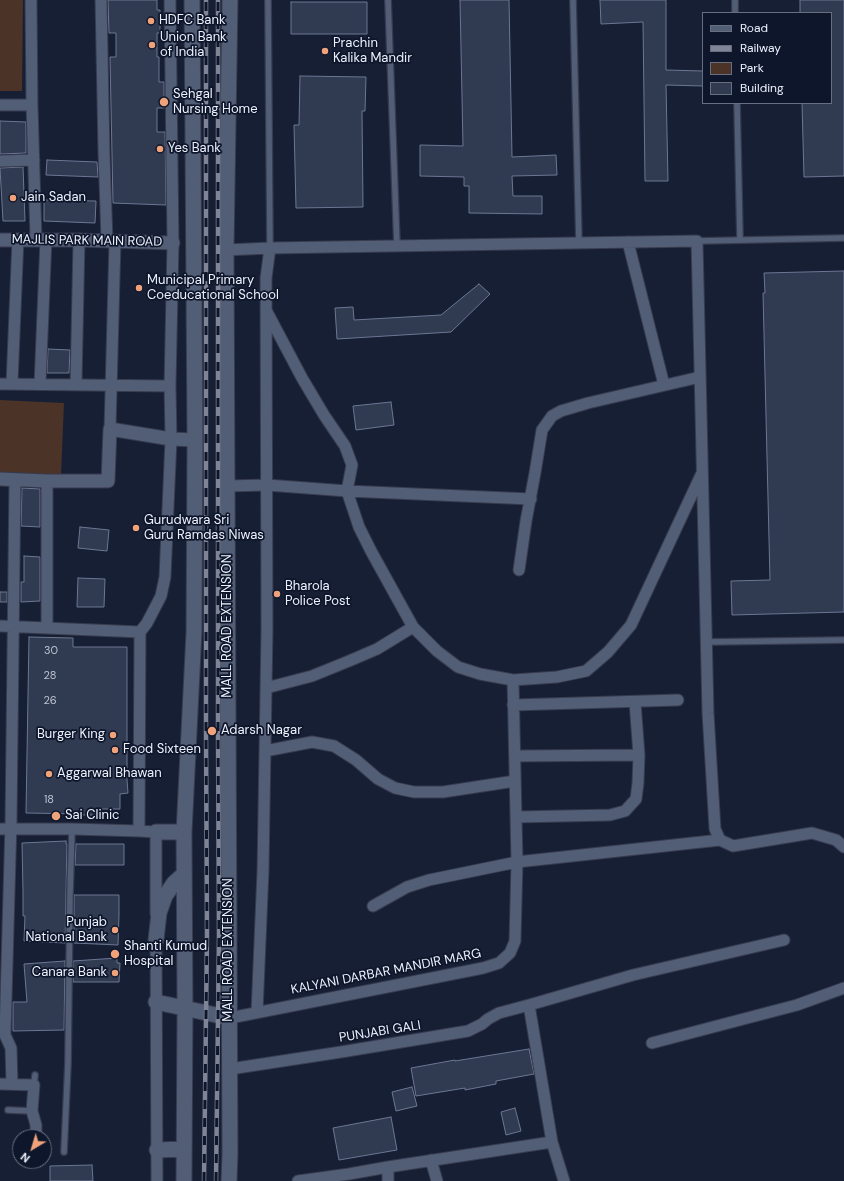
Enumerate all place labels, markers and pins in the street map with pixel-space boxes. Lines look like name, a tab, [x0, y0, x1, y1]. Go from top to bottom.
place label: HDFC Bank	[159, 13, 225, 29]
marker: HDFC Bank	[146, 16, 156, 26]
place label: Union Bank of India	[160, 30, 227, 61]
place label: Prachin Kalika Mandir	[333, 36, 412, 67]
marker: Union Bank of India	[147, 40, 157, 50]
marker: Prachin Kalika Mandir	[320, 46, 330, 56]
place label: Sehgal Nursing Home	[173, 87, 258, 118]
marker: Sehgal Nursing Home	[158, 96, 170, 108]
place label: Yes Bank	[168, 141, 221, 157]
marker: Yes Bank	[155, 144, 165, 154]
place label: Jain Sadan	[21, 190, 86, 206]
marker: Jain Sadan	[8, 193, 18, 203]
place label: Municipal Primary Coeducational School	[147, 273, 279, 304]
marker: Municipal Primary Coeducational School	[134, 283, 144, 293]
place label: Gurudwara Sri Guru Ramdas Niwas	[144, 513, 264, 544]
marker: Gurudwara Sri Guru Ramdas Niwas	[131, 523, 141, 533]
place label: Bharola Police Post	[285, 579, 350, 610]
marker: Bharola Police Post	[272, 589, 282, 599]
place label: Adarsh Nagar	[221, 723, 302, 739]
marker: Adarsh Nagar	[206, 725, 218, 737]
place label: Burger King	[37, 727, 105, 743]
marker: Burger King	[108, 730, 118, 740]
place label: Food Sixteen	[123, 742, 201, 758]
marker: Food Sixteen	[110, 745, 120, 755]
place label: Aggarwal Bhawan	[57, 766, 162, 782]
marker: Aggarwal Bhawan	[44, 769, 54, 779]
place label: Sai Clinic	[65, 808, 120, 824]
marker: Sai Clinic	[50, 810, 62, 822]
place label: Punjab National Bank	[25, 915, 107, 946]
marker: Punjab National Bank	[110, 925, 120, 935]
place label: Shanti Kumud Hospital	[124, 939, 207, 970]
marker: Shanti Kumud Hospital	[109, 948, 121, 960]
place label: Canara Bank	[32, 965, 107, 981]
marker: Canara Bank	[110, 968, 120, 978]

